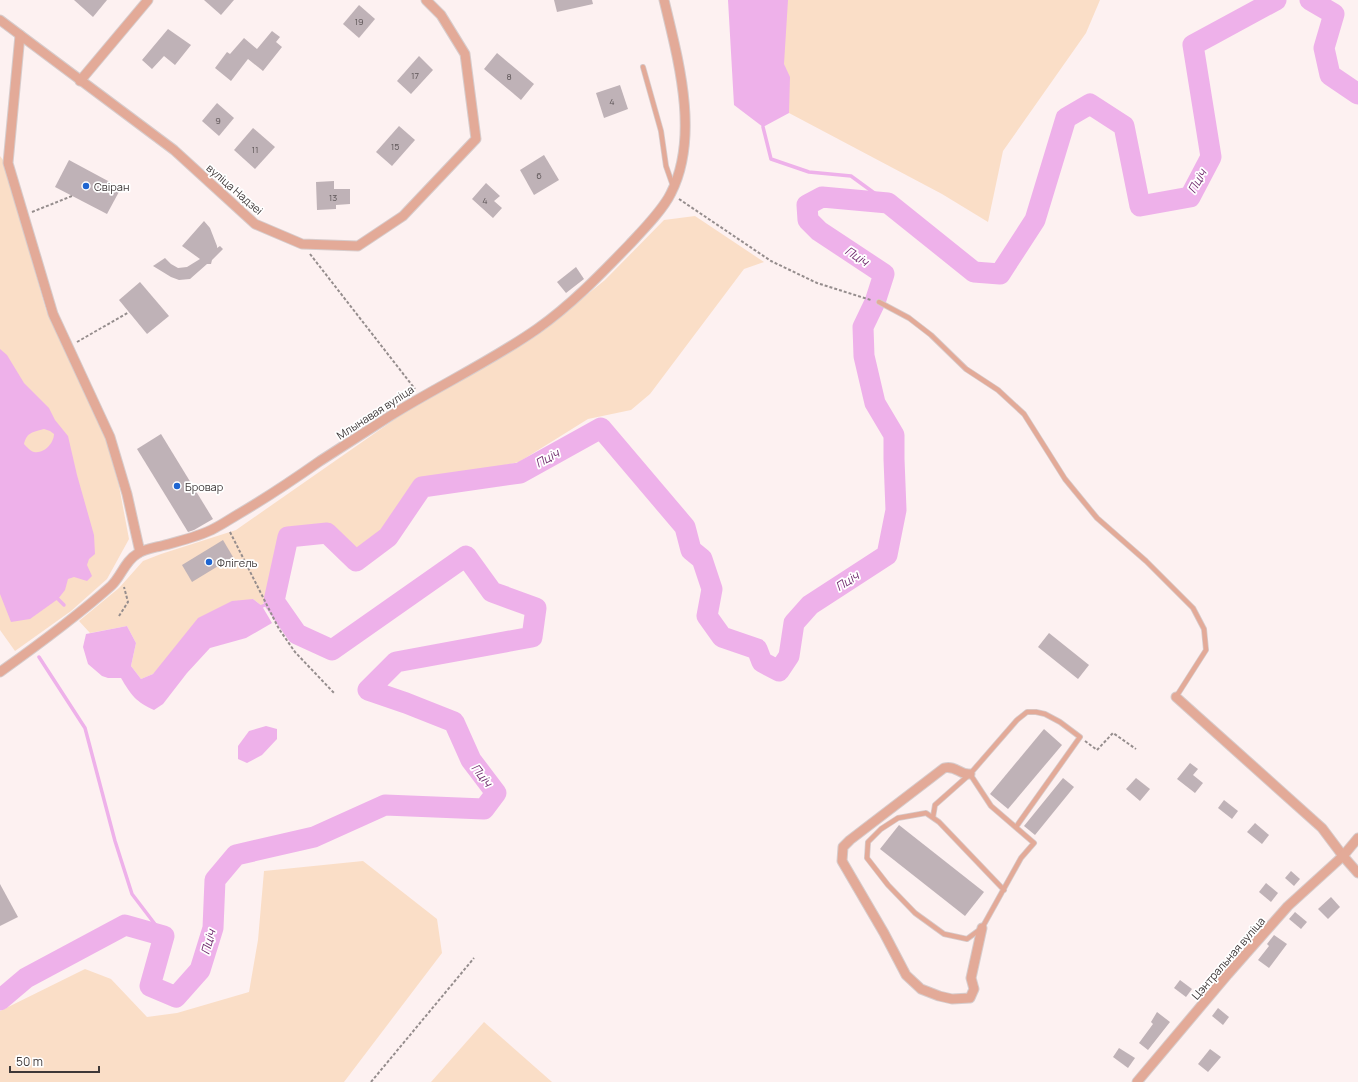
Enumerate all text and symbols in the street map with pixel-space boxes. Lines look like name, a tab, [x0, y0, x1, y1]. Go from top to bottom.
house number: 19	[354, 15, 364, 28]
house number: 17	[411, 69, 419, 82]
house number: 8	[506, 70, 512, 83]
house number: 4	[609, 95, 615, 108]
house number: 9	[215, 114, 221, 127]
house number: 15	[391, 140, 399, 153]
house number: 11	[251, 143, 259, 156]
street label: вуліца Надзеі	[204, 160, 266, 218]
water label: Пціч	[1183, 165, 1211, 196]
house number: 6	[536, 169, 542, 182]
place label: Свіран	[94, 179, 129, 194]
marker: Свіран	[81, 181, 91, 191]
house number: 13	[329, 191, 337, 204]
house number: 4	[482, 194, 488, 207]
water label: Пціч	[842, 242, 873, 271]
street label: Млынавая вуліца	[334, 381, 416, 443]
water label: Пціч	[532, 444, 563, 472]
place label: Бровар	[185, 479, 224, 494]
marker: Бровар	[172, 481, 182, 491]
place label: Флігель	[217, 555, 258, 570]
marker: Флігель	[204, 557, 214, 567]
water label: Пціч	[832, 566, 863, 595]
water label: Пціч	[468, 760, 497, 791]
street label: Цэнтральная вуліца	[1188, 913, 1268, 1003]
water label: Пціч	[197, 926, 220, 956]
scale bar	[10, 1048, 99, 1074]
text: 50 m	[16, 1053, 43, 1070]

